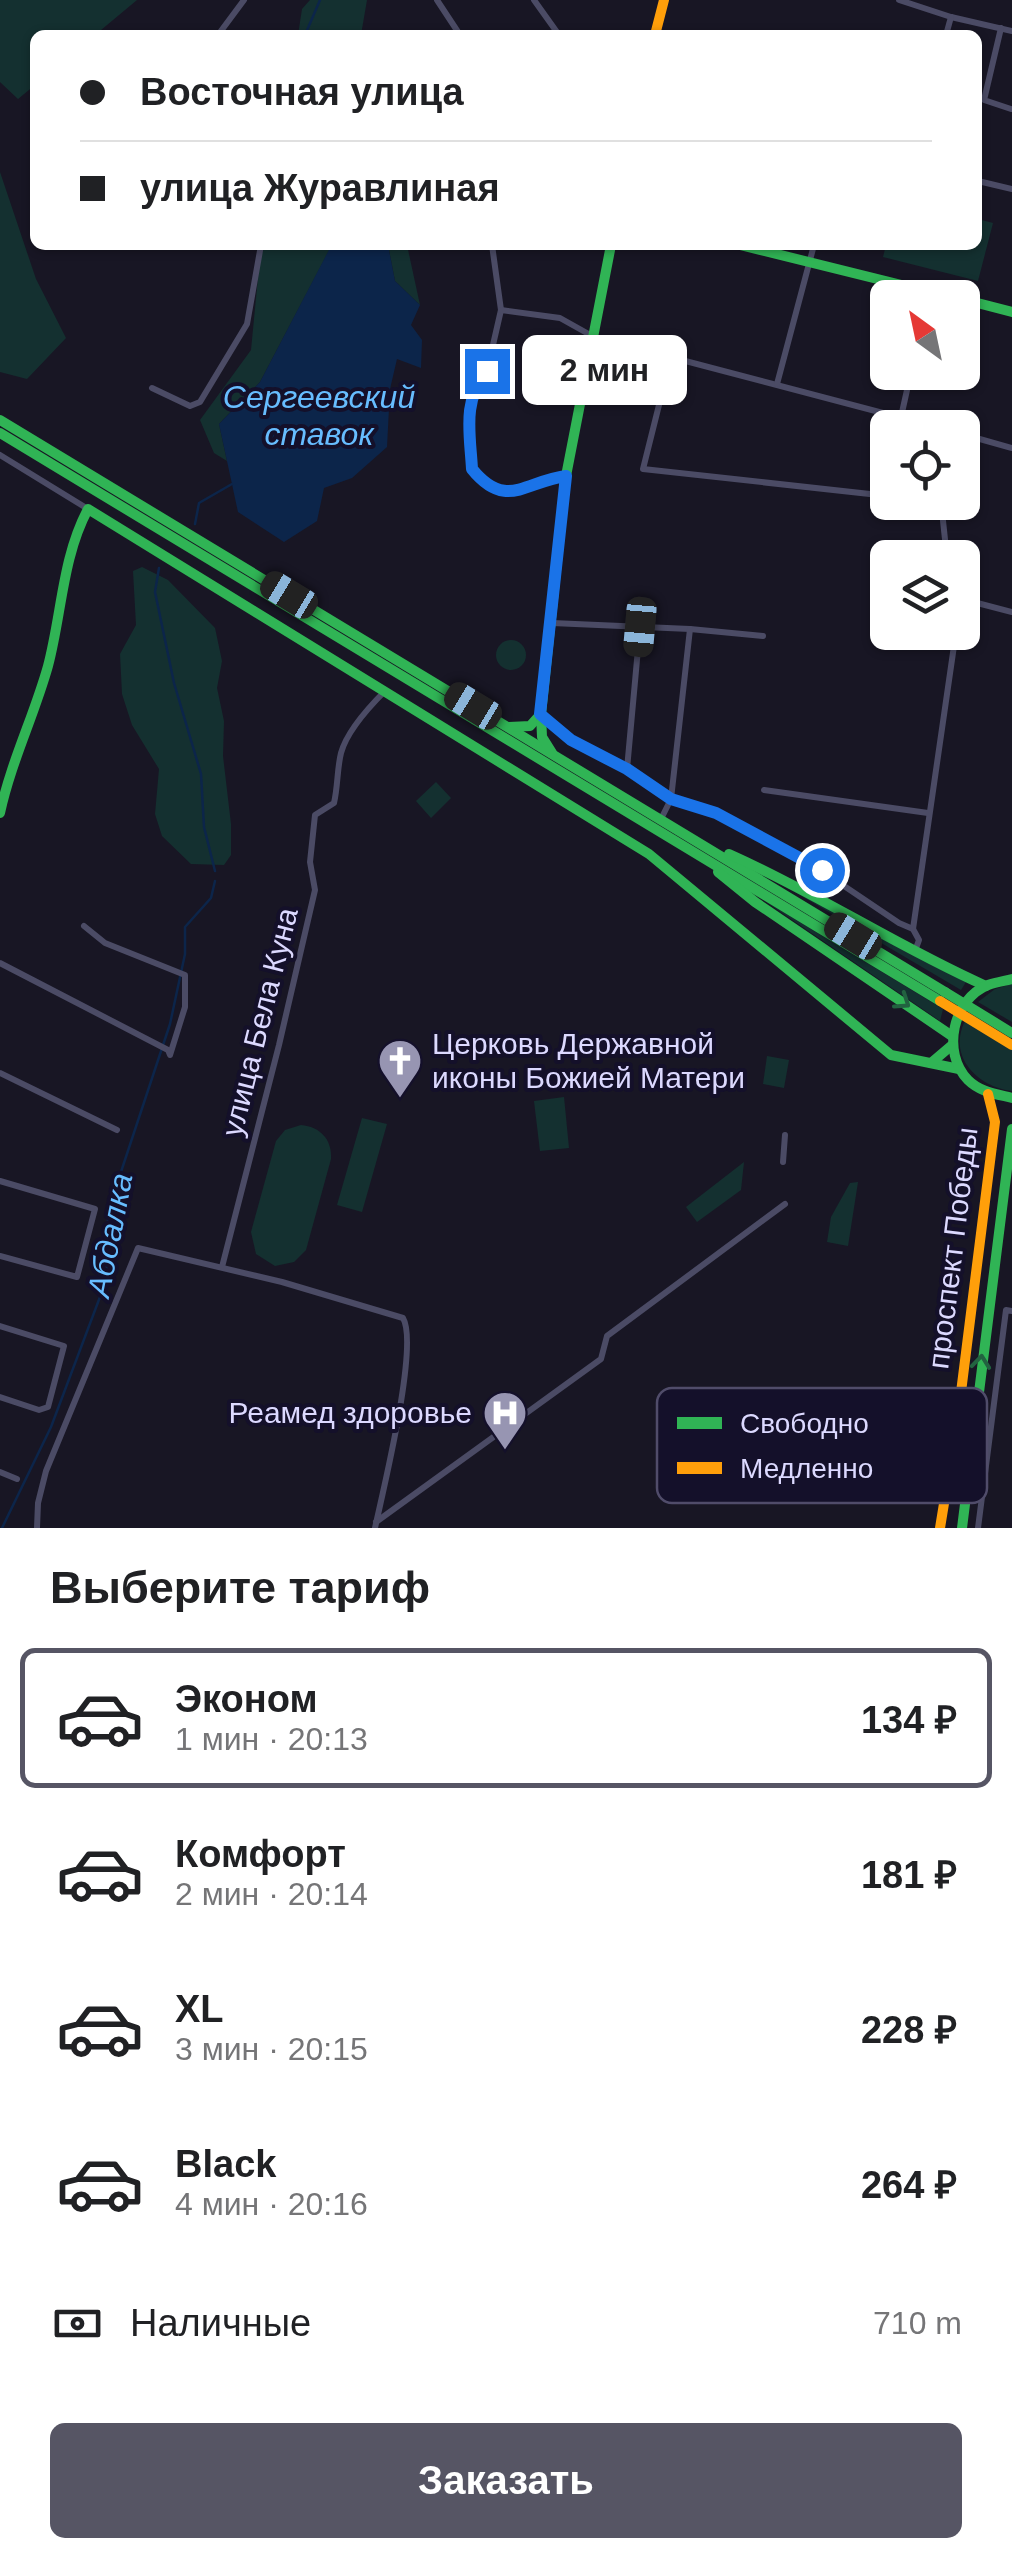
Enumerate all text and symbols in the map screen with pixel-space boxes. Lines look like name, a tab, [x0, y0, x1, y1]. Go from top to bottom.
text: Восточная улица	[140, 71, 464, 113]
text: улица Журавлиная	[140, 167, 500, 209]
north arrow	[870, 280, 980, 390]
map controls	[870, 280, 980, 650]
callout: 2 мин	[522, 336, 687, 406]
route end	[465, 349, 510, 394]
text: 2 мин	[560, 352, 649, 388]
water label: Сергеевский ставок	[223, 379, 415, 452]
button: locate	[870, 410, 980, 520]
button: layers	[870, 540, 980, 650]
car	[256, 567, 322, 623]
car	[622, 596, 658, 658]
car	[440, 678, 506, 734]
route start	[800, 848, 845, 893]
street label: улица Бела Куна	[215, 904, 304, 1140]
car	[820, 908, 886, 964]
one-way arrow	[893, 989, 911, 1008]
place label: Церковь Державной иконы Божией Матери	[432, 1027, 745, 1094]
church icon: Церковь Державной иконы Божией Матери	[377, 1038, 423, 1099]
street label: проспект Победы	[921, 1125, 984, 1371]
water label: Абдалка	[80, 1170, 140, 1302]
one-way arrow	[970, 1353, 991, 1369]
legend	[657, 1388, 987, 1503]
hospital icon: Реамед здоровье	[482, 1390, 528, 1451]
place label: Реамед здоровье	[229, 1396, 472, 1429]
text: Свободно	[740, 1408, 869, 1439]
text: Медленно	[740, 1453, 873, 1484]
text: Выберите тариф	[50, 1562, 430, 1613]
icon: car	[55, 1673, 145, 1763]
text: Эконом	[175, 1678, 318, 1720]
text: 134 ₽	[861, 1699, 957, 1741]
text: 1 мин · 20:13	[175, 1721, 368, 1757]
icon: car	[55, 1828, 145, 1918]
text: Комфорт	[175, 1833, 346, 1875]
text: 181 ₽	[861, 1854, 957, 1896]
text: 2 мин · 20:14	[175, 1876, 368, 1912]
icon: car	[55, 1983, 145, 2073]
text: XL	[175, 1988, 224, 2030]
text: 228 ₽	[861, 2009, 957, 2051]
text: 3 мин · 20:15	[175, 2031, 368, 2067]
icon: car	[55, 2138, 145, 2228]
text: Black	[175, 2143, 276, 2185]
text: 264 ₽	[861, 2164, 957, 2206]
text: 4 мин · 20:16	[175, 2186, 368, 2222]
icon: cash	[50, 2296, 105, 2351]
text: Наличные	[130, 2302, 311, 2344]
text: 710 m	[873, 2305, 962, 2341]
button: Заказать	[50, 2423, 962, 2538]

